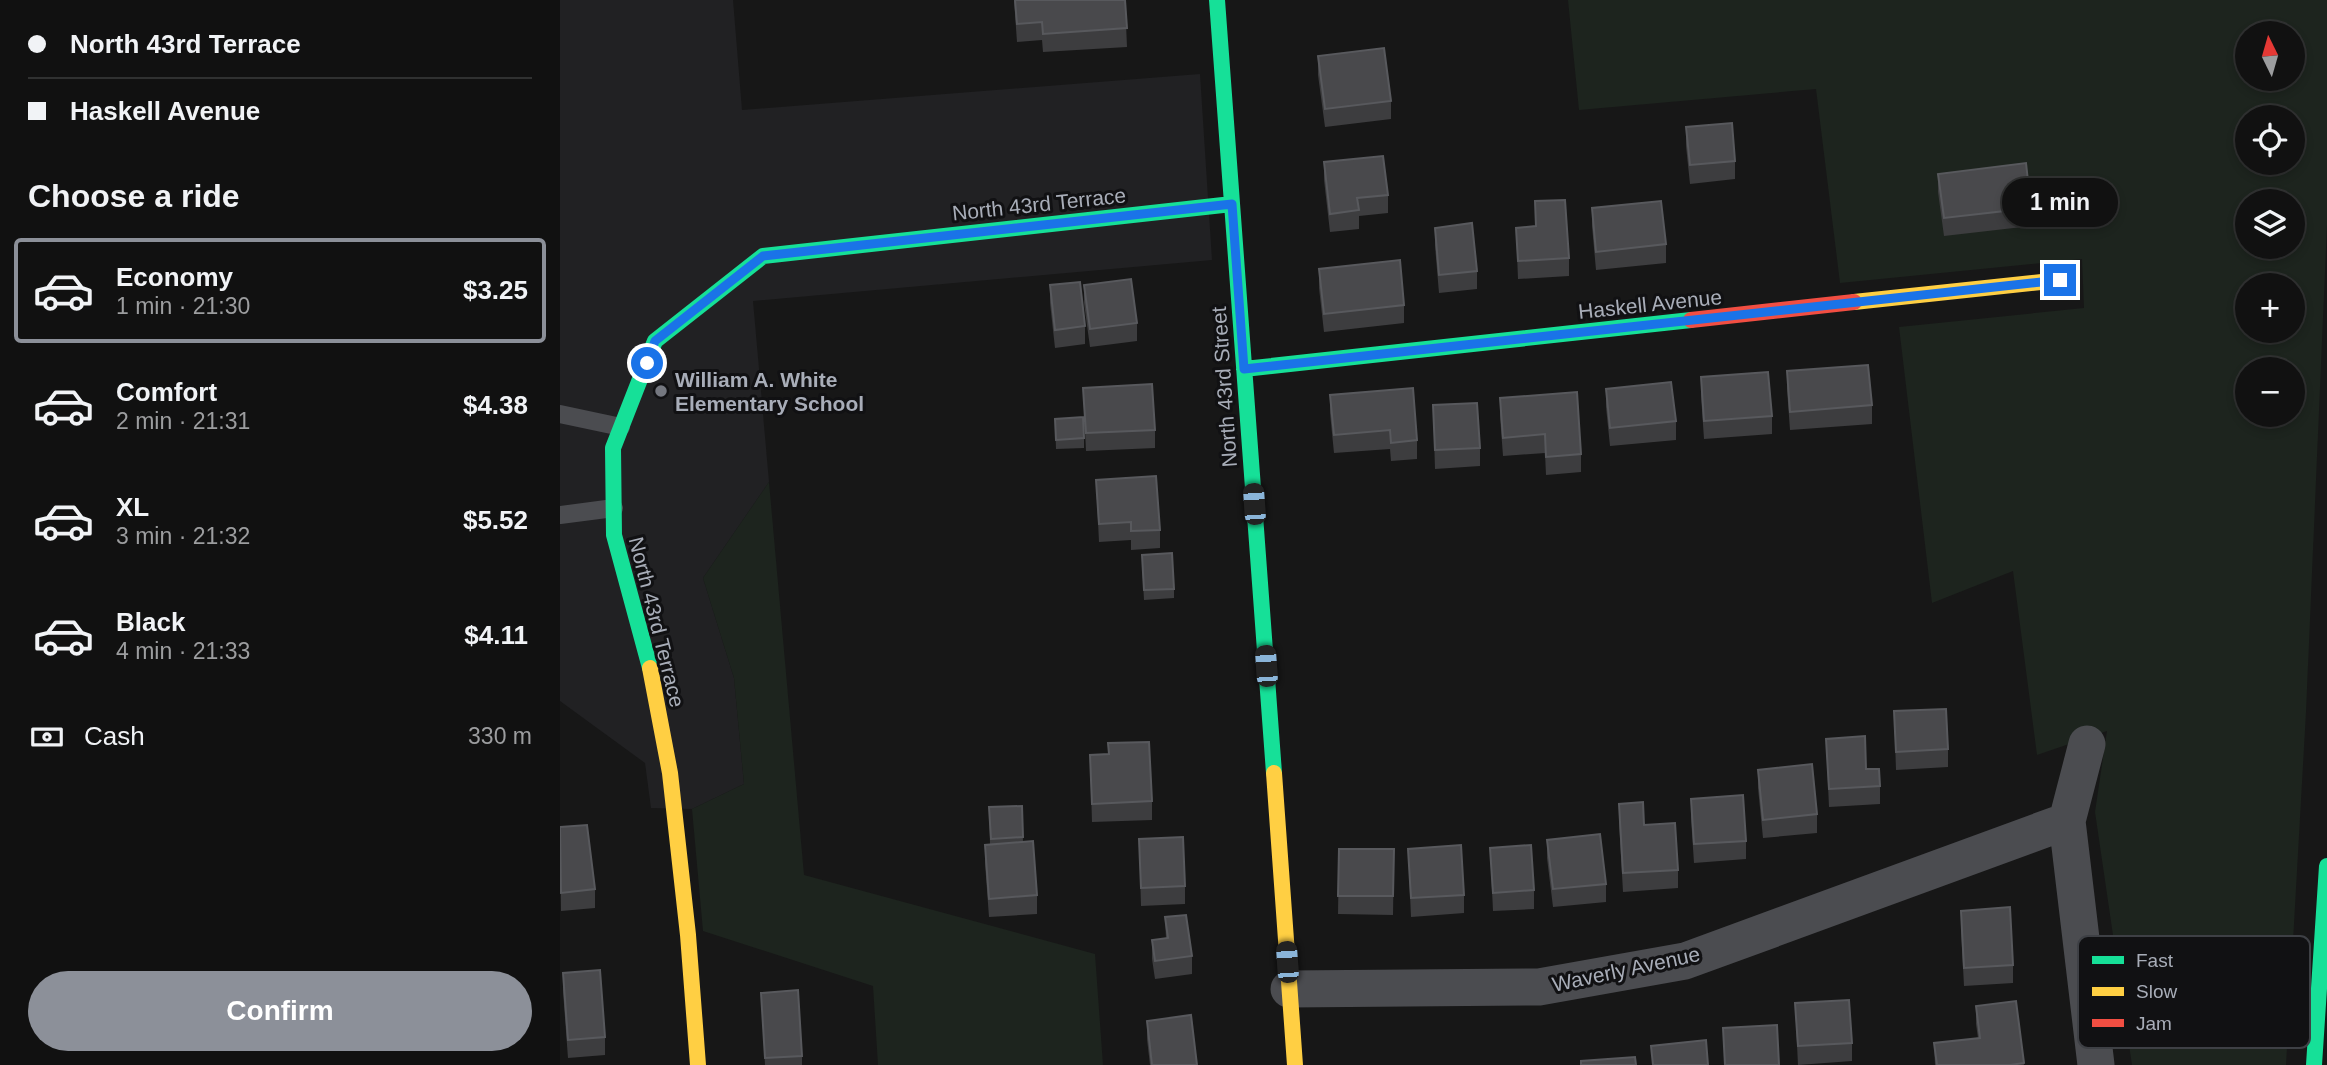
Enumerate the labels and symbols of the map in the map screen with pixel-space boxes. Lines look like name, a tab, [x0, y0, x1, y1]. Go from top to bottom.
north arrow	[2235, 21, 2305, 91]
callout: 1 min	[2002, 178, 2118, 228]
street label: North 43rd Terrace	[951, 183, 1127, 225]
route end	[2044, 264, 2076, 296]
street label: Haskell Avenue	[1577, 285, 1723, 323]
street label: North 43rd Street	[1207, 306, 1241, 468]
route start	[631, 347, 663, 379]
place label: William A. White Elementary School	[675, 368, 864, 415]
marker: William A. White Elementary School	[653, 383, 669, 399]
car	[1243, 482, 1266, 526]
street label: North 43rd Terrace	[625, 534, 689, 710]
car	[1255, 644, 1278, 688]
legend	[2078, 936, 2310, 1048]
car	[1276, 940, 1299, 984]
street label: Waverly Avenue	[1550, 942, 1702, 996]
text: Fast	[2136, 950, 2174, 971]
text: Slow	[2136, 981, 2177, 1002]
text: Jam	[2136, 1013, 2172, 1034]

